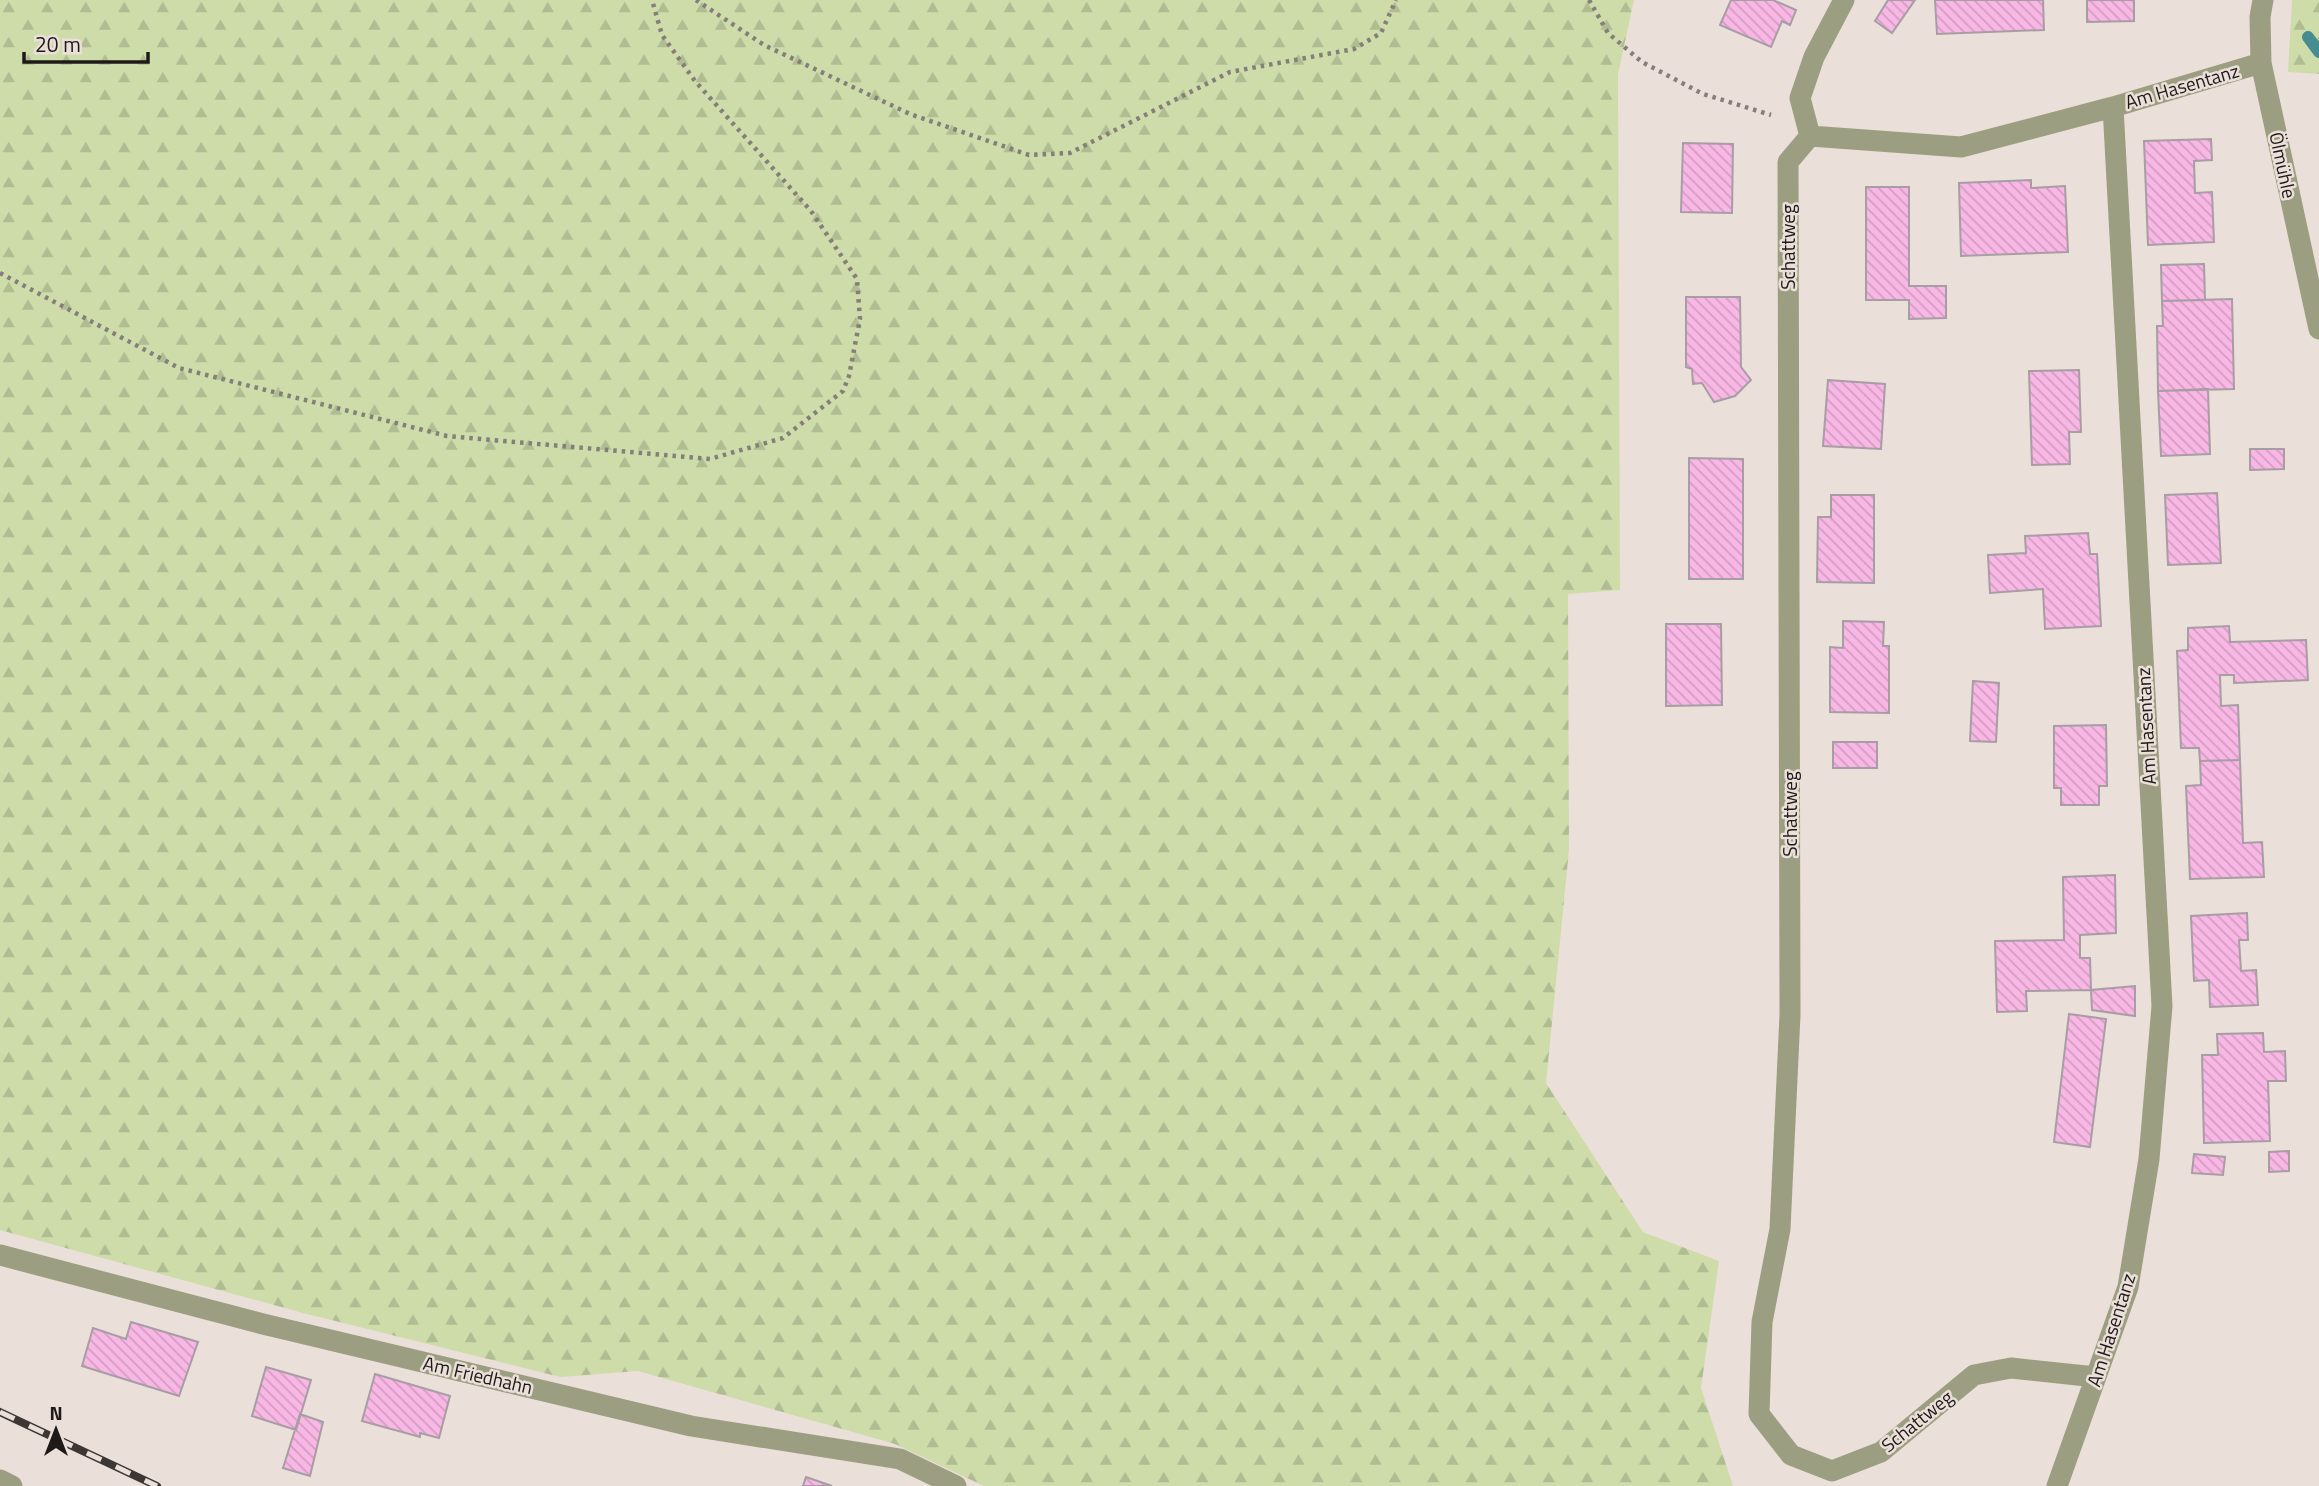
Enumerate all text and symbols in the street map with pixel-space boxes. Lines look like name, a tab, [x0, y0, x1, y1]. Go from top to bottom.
scale bar	[24, 21, 149, 65]
text: 20 m	[35, 28, 81, 60]
street label: Am Hasentanz	[2121, 55, 2242, 116]
street label: Ölmühle	[2262, 129, 2305, 201]
street label: Schattweg	[1773, 204, 1802, 290]
street label: Am Hasentanz	[2128, 667, 2163, 785]
street label: Schattweg	[1775, 771, 1804, 857]
street label: Am Hasentanz	[2079, 1270, 2142, 1390]
street label: Am Friedhahn	[421, 1348, 536, 1401]
street label: Schattweg	[1874, 1382, 1959, 1459]
north arrow	[21, 1395, 91, 1465]
text: N	[49, 1398, 63, 1427]

